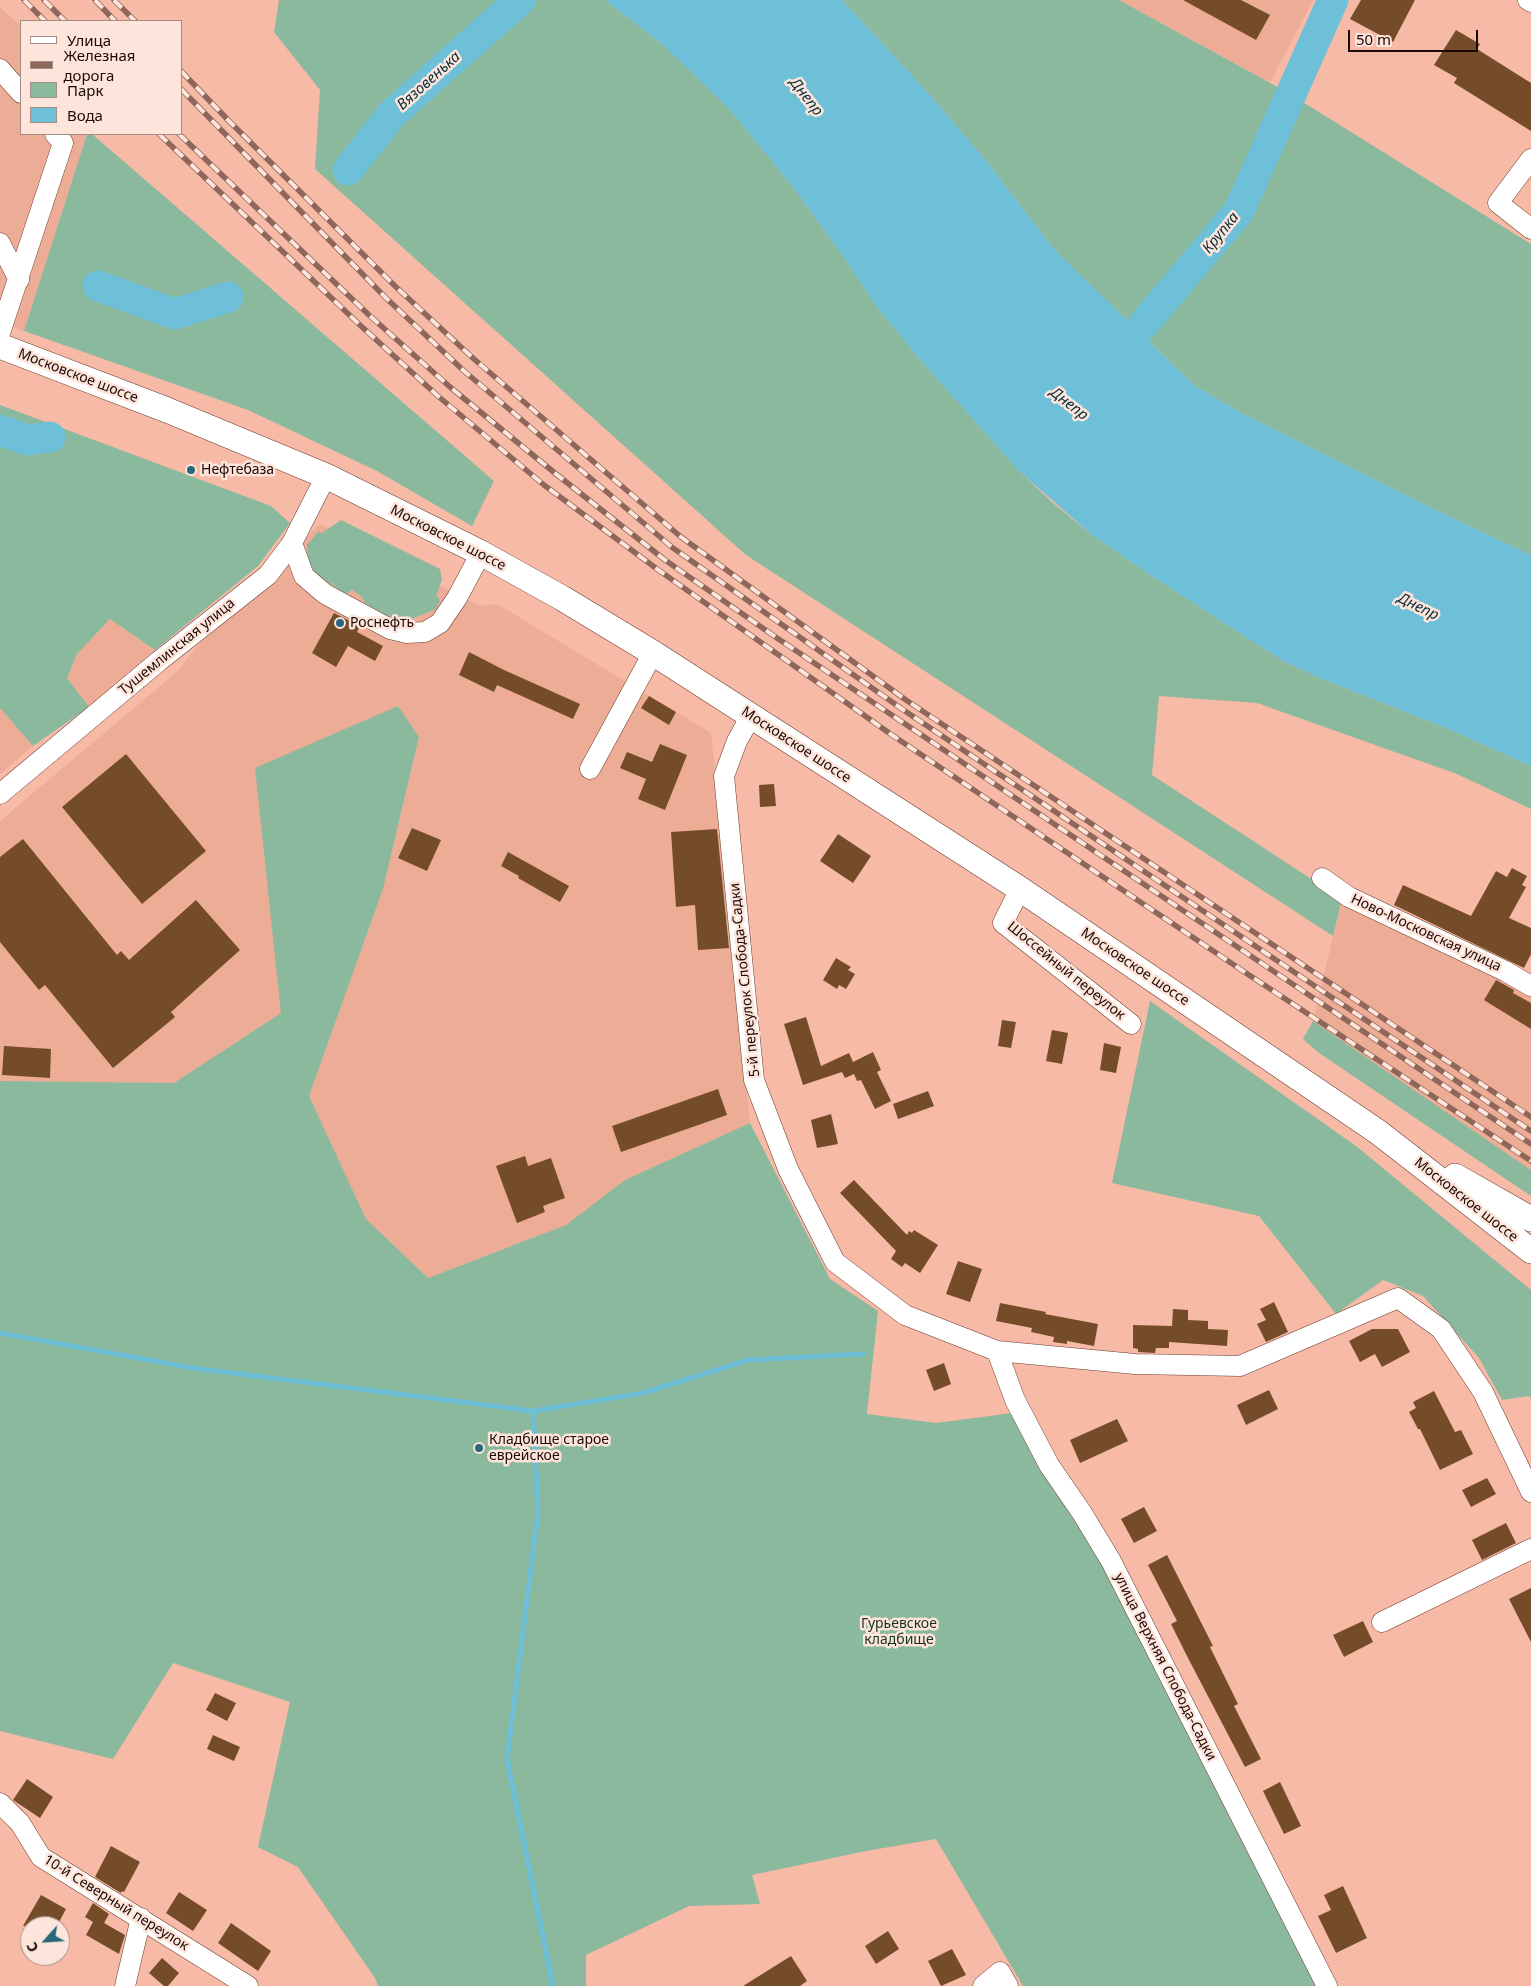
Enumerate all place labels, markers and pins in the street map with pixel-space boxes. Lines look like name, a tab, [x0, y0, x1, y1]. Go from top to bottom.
place label: Нефтебаза	[201, 462, 274, 478]
marker: Нефтебаза	[185, 464, 197, 476]
place label: Роснефть	[350, 615, 414, 631]
marker: Роснефть	[334, 617, 346, 629]
place label: Кладбище старое еврейское	[489, 1432, 609, 1464]
marker: Кладбище старое еврейское	[473, 1442, 485, 1454]

